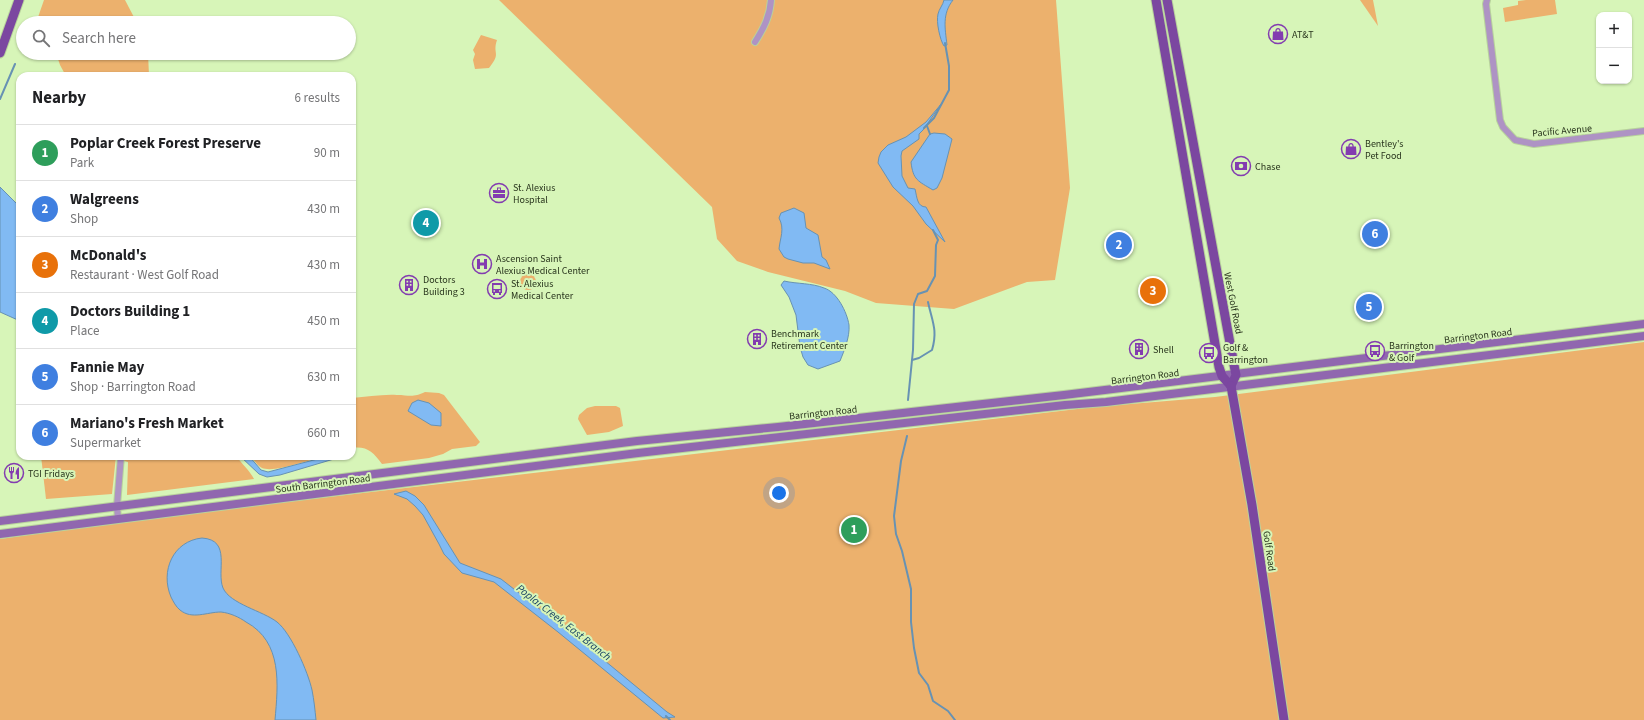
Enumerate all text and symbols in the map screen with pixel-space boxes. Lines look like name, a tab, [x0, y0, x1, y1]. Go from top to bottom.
map controls	[1596, 12, 1632, 84]
button: +	[1596, 12, 1632, 48]
search box	[16, 16, 356, 60]
shop icon: AT&T	[1267, 23, 1289, 45]
icon: search	[30, 27, 52, 49]
text: Search here	[62, 28, 136, 49]
place label: AT&T	[1292, 28, 1314, 42]
button: −	[1596, 48, 1632, 84]
text: Nearby	[32, 86, 86, 110]
text: 6 results	[295, 89, 340, 107]
street label: Pacific Avenue	[1532, 121, 1593, 141]
text: Poplar Creek Forest Preserve	[70, 133, 261, 154]
place label: Bentley's Pet Food	[1365, 137, 1403, 163]
shop icon: Bentley's Pet Food	[1340, 138, 1362, 160]
text: 1	[42, 144, 48, 162]
text: 90 m	[314, 144, 340, 162]
text: Park	[70, 154, 94, 172]
bank icon: Chase	[1230, 155, 1252, 177]
place label: Chase	[1255, 160, 1280, 174]
place label: St. Alexius Hospital	[513, 181, 555, 207]
office icon: St. Alexius Hospital	[488, 182, 510, 204]
text: Walgreens	[70, 189, 139, 210]
text: 2	[42, 200, 48, 218]
text: 430 m	[307, 200, 340, 218]
pin: 4	[413, 208, 439, 238]
text: Shop	[70, 210, 98, 228]
pin: 6	[1362, 219, 1388, 249]
pin: 2	[1106, 230, 1132, 260]
text: McDonald's	[70, 245, 147, 266]
place label: Ascension Saint Alexius Medical Center	[496, 252, 590, 278]
hospital icon: Ascension Saint Alexius Medical Center	[471, 253, 493, 275]
text: 3	[42, 256, 48, 274]
text: 430 m	[307, 256, 340, 274]
text: Restaurant · West Golf Road	[70, 266, 219, 284]
street label: West Golf Road	[1220, 271, 1246, 335]
place label: Doctors Building 3	[423, 273, 465, 299]
building icon: Doctors Building 3	[398, 274, 420, 296]
pin: 3	[1140, 276, 1166, 306]
place label: St. Alexius Medical Center	[511, 277, 574, 303]
bus stop icon: St. Alexius Medical Center	[486, 278, 508, 300]
pin: 5	[1356, 292, 1382, 322]
text: Doctors Building 1	[70, 301, 190, 322]
text: 4	[42, 312, 48, 330]
text: 450 m	[307, 312, 340, 330]
text: Place	[70, 322, 99, 340]
street label: Barrington Road	[1443, 325, 1513, 347]
place label: Benchmark Retirement Center	[771, 327, 848, 353]
building icon: Benchmark Retirement Center	[746, 328, 768, 350]
building icon: Shell	[1128, 338, 1150, 360]
place label: Barrington & Golf	[1389, 339, 1434, 365]
bus stop icon: Barrington & Golf	[1364, 340, 1386, 362]
place label: Golf & Barrington	[1223, 341, 1268, 367]
bus stop icon: Golf & Barrington	[1198, 342, 1220, 364]
place label: Shell	[1153, 343, 1174, 357]
text: Fannie May	[70, 357, 144, 378]
street label: Barrington Road	[1110, 366, 1180, 388]
text: 5	[42, 368, 48, 386]
text: 630 m	[307, 368, 340, 386]
text: Shop · Barrington Road	[70, 378, 196, 396]
street label: Barrington Road	[788, 402, 858, 424]
text: Mariano's Fresh Market	[70, 413, 224, 434]
text: 6	[42, 424, 48, 442]
text: 660 m	[307, 424, 340, 442]
text: Supermarket	[70, 434, 141, 452]
restaurant icon: TGI Fridays	[3, 462, 25, 484]
place label: TGI Fridays	[28, 467, 74, 481]
street label: South Barrington Road	[275, 471, 371, 497]
your location	[769, 483, 789, 503]
pin: 1	[841, 515, 867, 545]
street label: Golf Road	[1259, 530, 1279, 572]
water label: Poplar Creek, East Branch	[513, 581, 614, 664]

